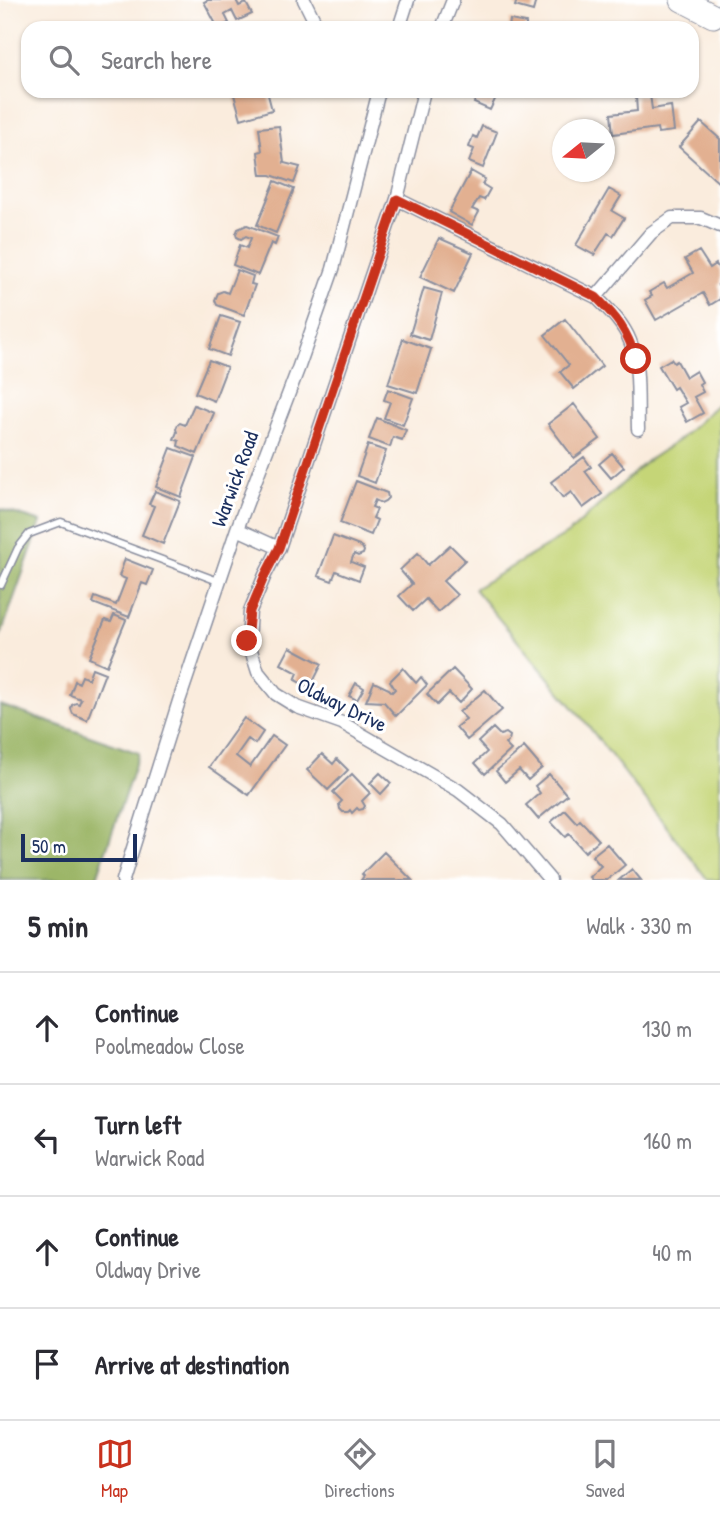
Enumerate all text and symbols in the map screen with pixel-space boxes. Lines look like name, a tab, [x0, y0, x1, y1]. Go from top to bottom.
search box	[21, 21, 699, 98]
icon: search	[45, 41, 83, 79]
text: Search here	[101, 42, 212, 77]
north arrow	[552, 119, 615, 182]
route start	[620, 343, 651, 374]
street label: Warwick Road	[204, 427, 265, 531]
route end	[231, 625, 262, 656]
street label: Oldway Drive	[292, 670, 392, 739]
scale bar	[21, 831, 136, 863]
text: 50 m	[32, 833, 66, 859]
text: 5 min	[28, 906, 88, 946]
text: Walk · 330 m	[586, 910, 692, 941]
text: Continue	[95, 995, 179, 1030]
icon: ahead	[28, 1009, 66, 1047]
text: 130 m	[642, 1013, 692, 1044]
text: Poolmeadow Close	[95, 1030, 245, 1061]
text: Turn left	[95, 1107, 181, 1142]
icon: left	[28, 1121, 66, 1159]
text: 160 m	[643, 1125, 692, 1156]
text: Warwick Road	[95, 1142, 204, 1173]
text: Continue	[95, 1219, 179, 1254]
icon: ahead	[28, 1233, 66, 1271]
text: 40 m	[652, 1237, 692, 1268]
text: Oldway Drive	[95, 1254, 201, 1285]
icon: arrive	[28, 1345, 66, 1383]
text: Arrive at destination	[95, 1347, 290, 1382]
tab: Map	[96, 1435, 134, 1503]
tab: Directions	[325, 1435, 395, 1503]
tab: Saved	[586, 1435, 624, 1503]

